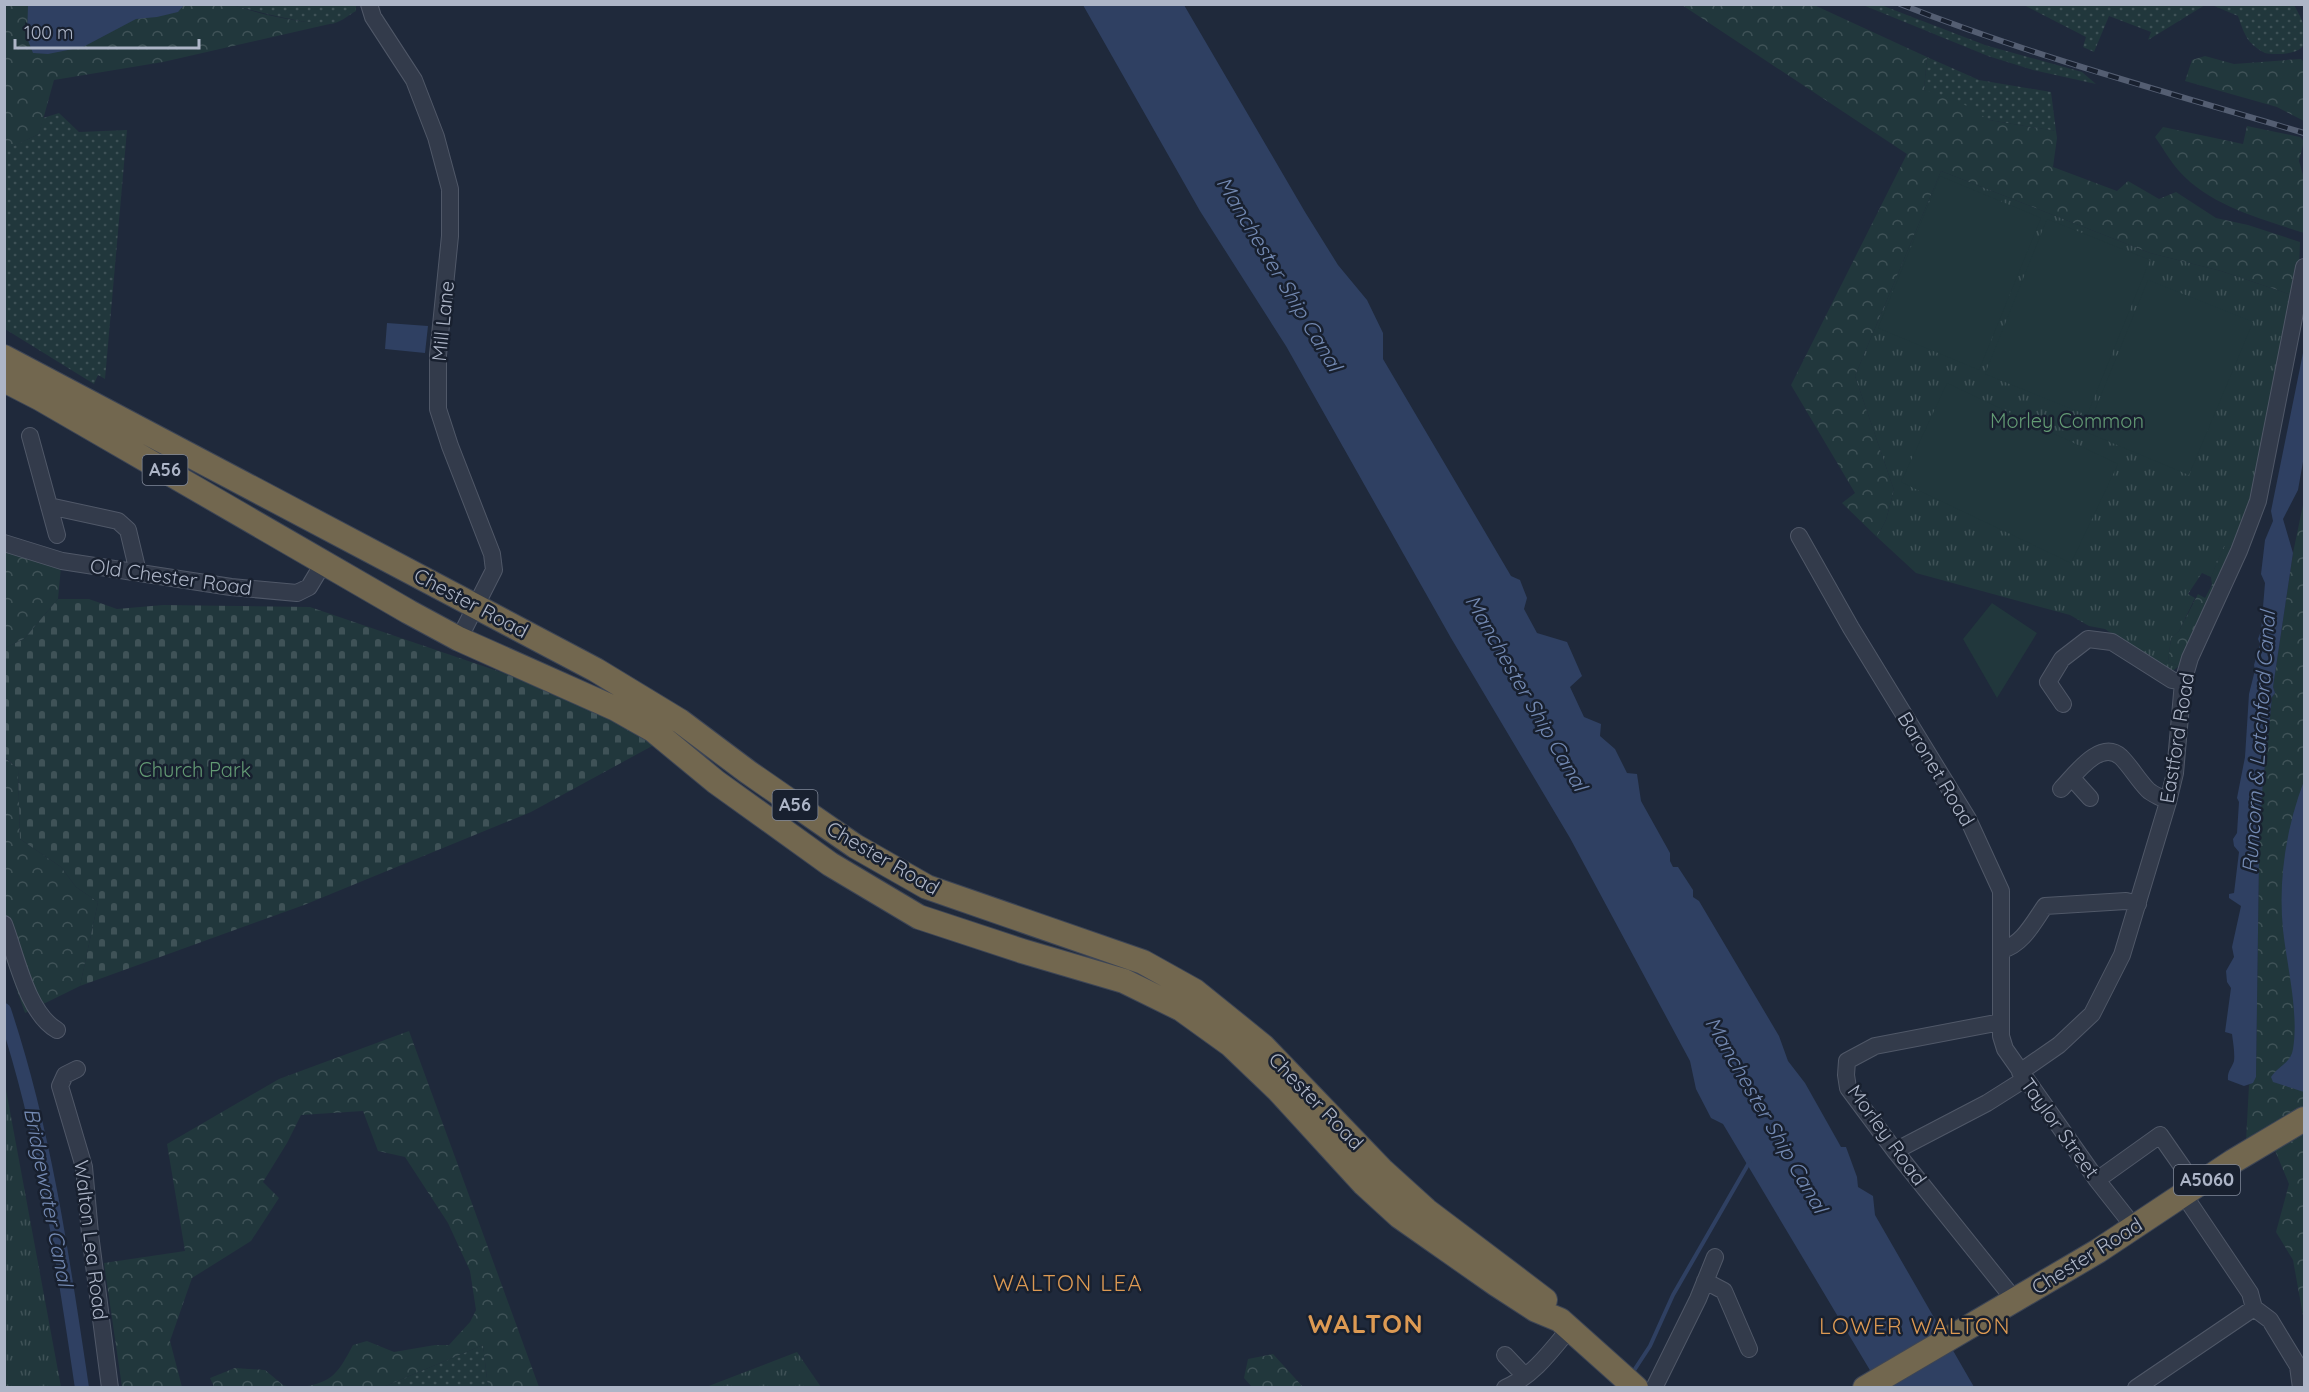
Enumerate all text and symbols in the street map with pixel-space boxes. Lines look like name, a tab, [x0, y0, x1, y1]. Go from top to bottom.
scale bar	[15, 12, 200, 50]
text: 100 m	[24, 21, 73, 44]
water label: Manchester Ship Canal	[1211, 172, 1349, 377]
street label: Mill Lane	[426, 279, 459, 363]
park label: Morley Common	[1990, 408, 2144, 433]
road number: A56	[142, 455, 188, 485]
street label: Old Chester Road	[89, 553, 254, 600]
street label: Chester Road	[410, 562, 533, 643]
water label: Manchester Ship Canal	[1460, 590, 1595, 797]
water label: Runcorn & Latchford Canal	[2236, 608, 2280, 874]
street label: Eastford Road	[2154, 671, 2199, 805]
street label: Baronet Road	[1892, 707, 1980, 831]
park label: Church Park	[139, 757, 251, 782]
road number: A56	[772, 790, 818, 820]
street label: Chester Road	[822, 815, 944, 900]
water label: Manchester Ship Canal	[1700, 1012, 1835, 1219]
street label: Chester Road	[1264, 1047, 1369, 1155]
street label: Taylor Street	[2016, 1073, 2105, 1183]
street label: Morley Road	[1843, 1079, 1932, 1190]
water label: Bridgewater Canal	[19, 1106, 79, 1290]
street label: Walton Lea Road	[69, 1159, 114, 1321]
road number: A5060	[2174, 1165, 2240, 1195]
street label: Chester Road	[2027, 1212, 2147, 1300]
district label: WALTON LEA	[993, 1269, 1143, 1297]
district label: WALTON	[1308, 1307, 1424, 1340]
district label: LOWER WALTON	[1819, 1312, 2011, 1340]

